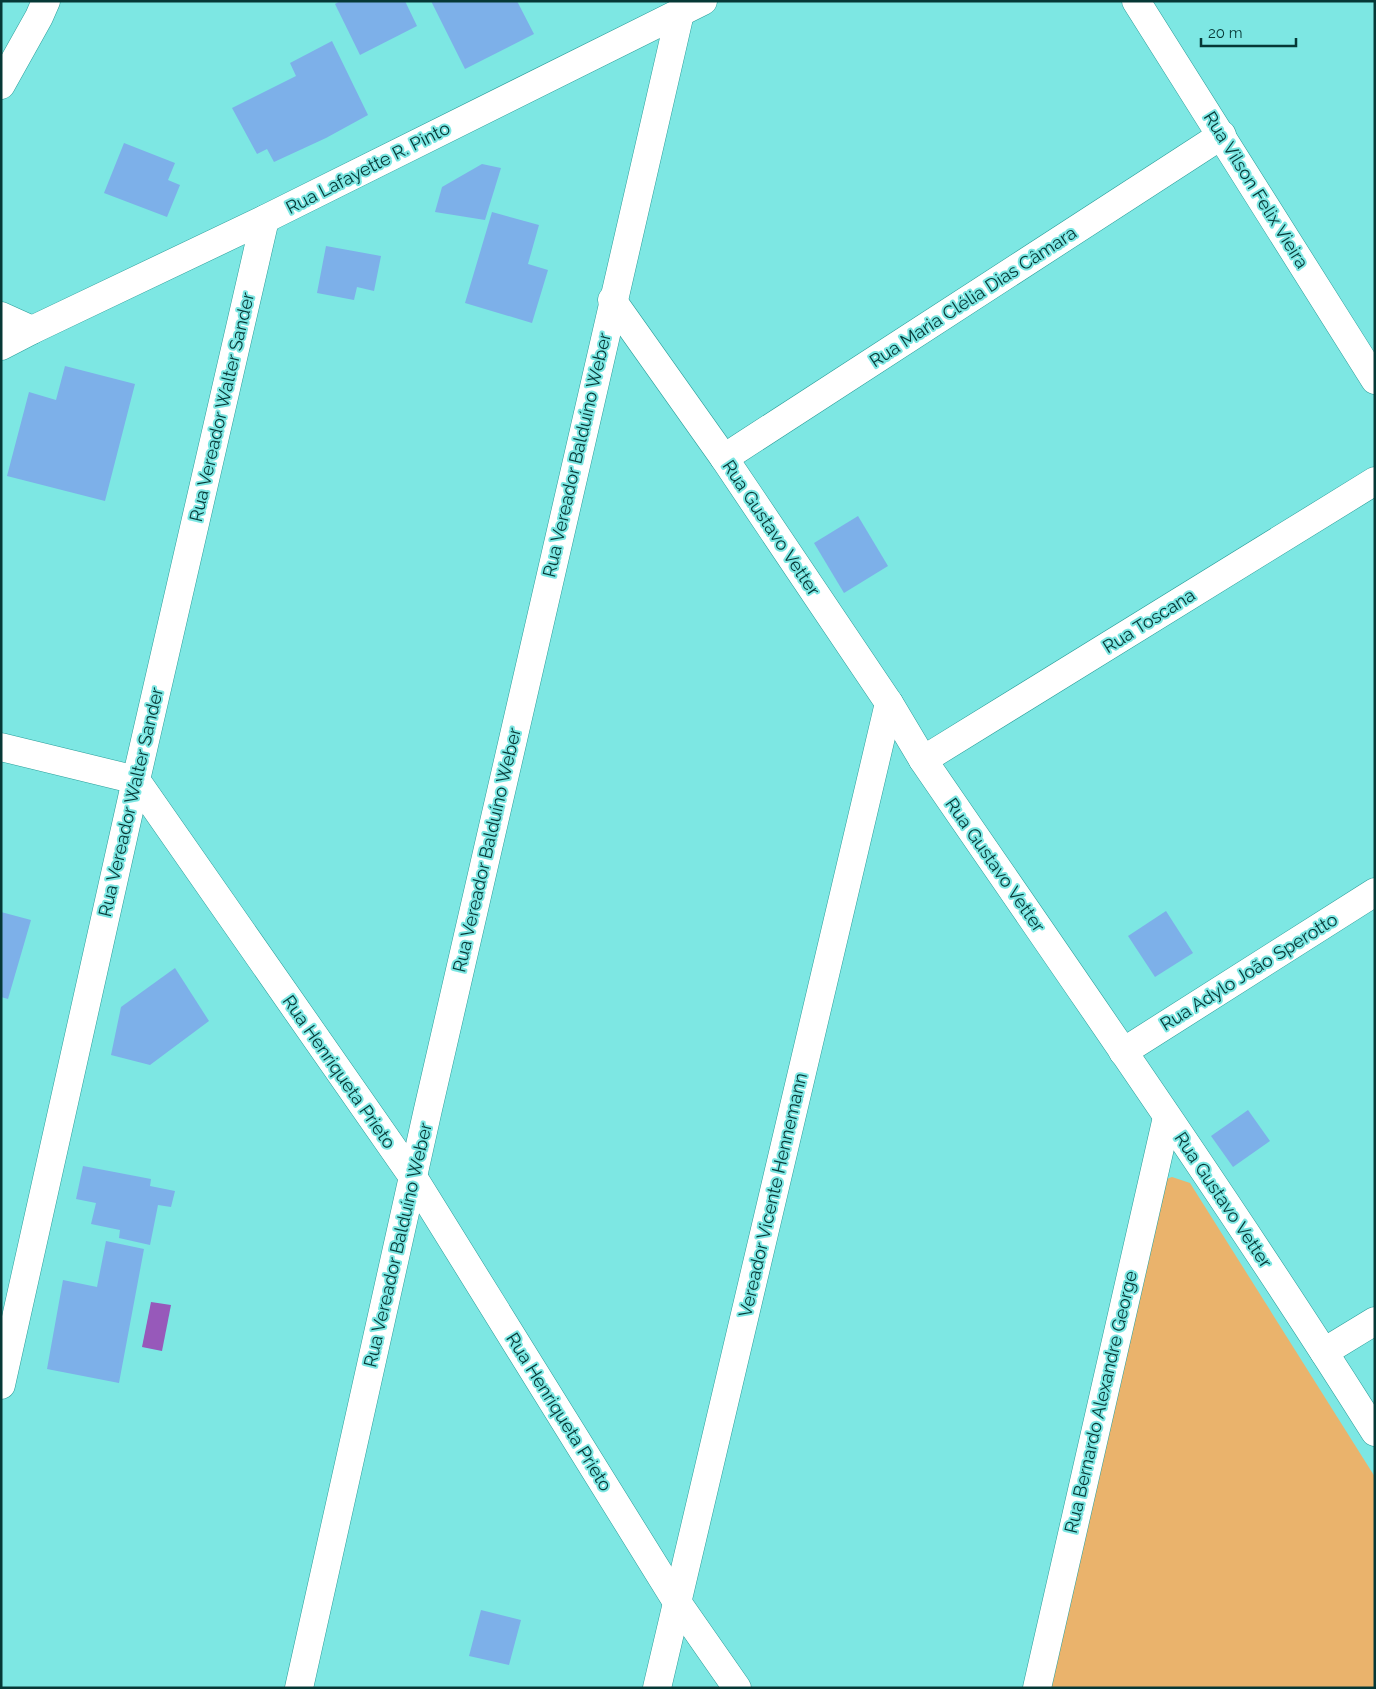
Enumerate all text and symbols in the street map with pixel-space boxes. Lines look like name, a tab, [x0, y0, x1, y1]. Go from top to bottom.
scale bar	[1201, 15, 1296, 47]
text: 20 m	[1208, 24, 1243, 42]
street label: Rua Vilson Felix Vieira	[1200, 108, 1313, 272]
street label: Rua Lafayette R. Pinto	[282, 117, 454, 218]
street label: Rua Maria Clélia Dias Câmara	[865, 222, 1080, 371]
street label: Rua Vereador Walter Sander	[185, 290, 258, 524]
street label: Rua Vereador Balduíno Weber	[538, 330, 615, 579]
street label: Rua Gustavo Vetter	[718, 456, 825, 600]
street label: Rua Toscana	[1099, 584, 1199, 657]
street label: Rua Vereador Walter Sander	[94, 685, 167, 919]
street label: Rua Vereador Balduíno Weber	[448, 725, 525, 974]
street label: Rua Gustavo Vetter	[941, 794, 1050, 936]
street label: Rua Adylo João Sperotto	[1156, 908, 1341, 1035]
street label: Rua Henriqueta Prieto	[279, 991, 400, 1153]
street label: Vereador Vicente Hennemann	[734, 1071, 811, 1319]
street label: Rua Vereador Balduíno Weber	[359, 1120, 436, 1369]
street label: Rua Gustavo Vetter	[1170, 1128, 1277, 1272]
street label: Rua Bernardo Alexandre George	[1060, 1268, 1141, 1535]
street label: Rua Henriqueta Prieto	[502, 1329, 617, 1495]

